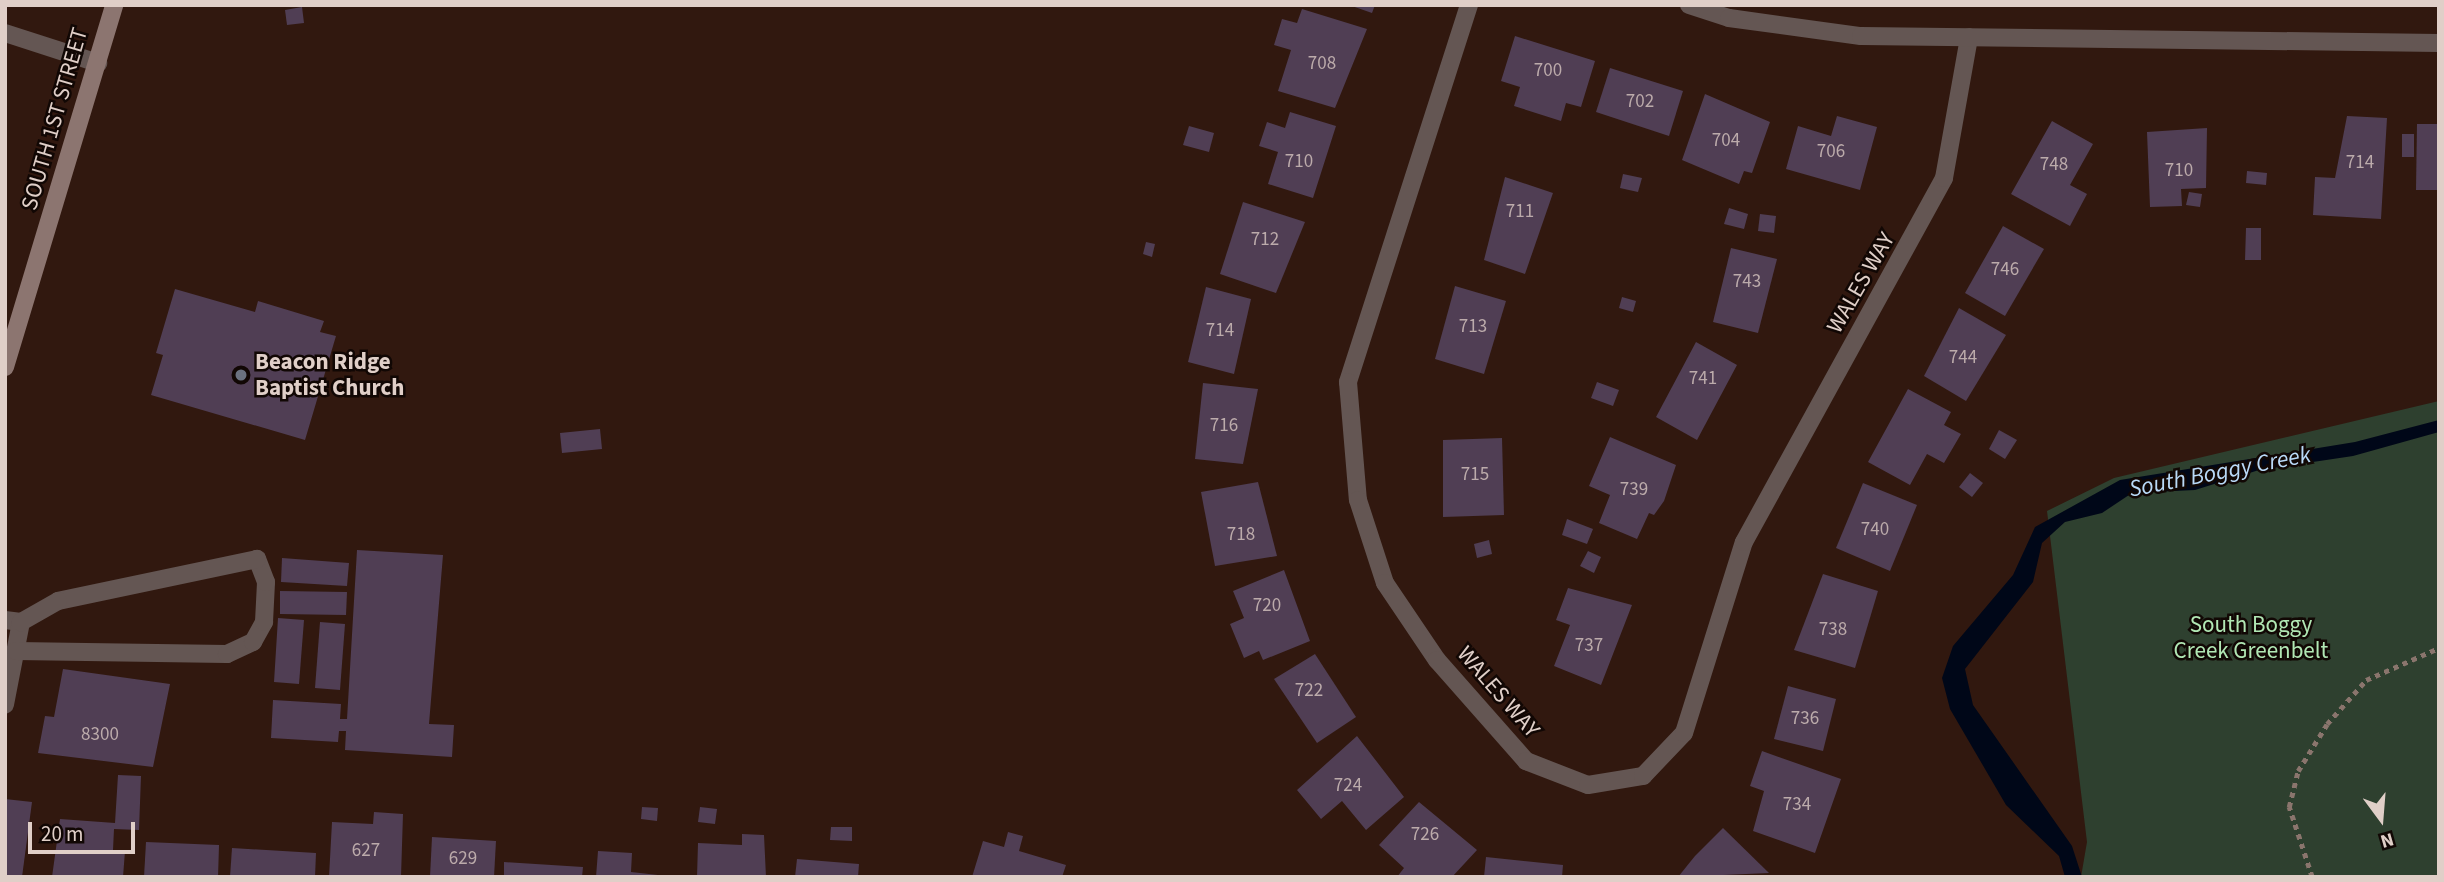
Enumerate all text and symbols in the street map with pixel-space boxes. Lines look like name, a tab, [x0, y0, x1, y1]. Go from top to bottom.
street label: SOUTH 1ST STREET	[16, 25, 94, 213]
house number: 708	[1308, 53, 1336, 75]
house number: 700	[1534, 60, 1562, 82]
house number: 702	[1626, 91, 1654, 113]
house number: 704	[1712, 130, 1740, 152]
house number: 706	[1817, 141, 1845, 163]
house number: 710	[1285, 151, 1313, 173]
house number: 714	[2346, 152, 2374, 174]
house number: 748	[2040, 154, 2068, 176]
house number: 710	[2165, 160, 2193, 182]
house number: 711	[1506, 201, 1534, 223]
street label: WALES WAY	[1821, 228, 1901, 338]
house number: 712	[1251, 229, 1279, 251]
house number: 746	[1991, 259, 2019, 281]
house number: 743	[1733, 271, 1761, 293]
house number: 713	[1459, 316, 1487, 338]
house number: 714	[1206, 320, 1234, 342]
house number: 744	[1949, 347, 1977, 369]
place label: Beacon Ridge Baptist Church	[255, 348, 404, 402]
marker: Beacon Ridge Baptist Church	[233, 367, 249, 383]
house number: 741	[1689, 368, 1717, 390]
house number: 716	[1210, 415, 1238, 437]
water label: South Boggy Creek	[2127, 440, 2313, 504]
house number: 715	[1461, 464, 1489, 486]
house number: 739	[1620, 479, 1648, 501]
house number: 740	[1861, 519, 1889, 541]
house number: 718	[1227, 524, 1255, 546]
house number: 720	[1253, 595, 1281, 617]
park label: South Boggy Creek Greenbelt	[2174, 611, 2328, 665]
house number: 738	[1819, 619, 1847, 641]
house number: 737	[1575, 635, 1603, 657]
street label: WALES WAY	[1451, 641, 1545, 743]
house number: 722	[1295, 680, 1323, 702]
house number: 736	[1791, 708, 1819, 730]
house number: 8300	[81, 724, 119, 746]
house number: 724	[1334, 775, 1362, 797]
north arrow	[2346, 784, 2416, 854]
house number: 734	[1783, 794, 1811, 816]
scale bar	[32, 808, 138, 852]
text: 20 m	[41, 819, 83, 849]
house number: 726	[1411, 824, 1439, 846]
text: N	[2377, 825, 2397, 854]
house number: 627	[352, 840, 380, 862]
house number: 629	[449, 848, 477, 870]

